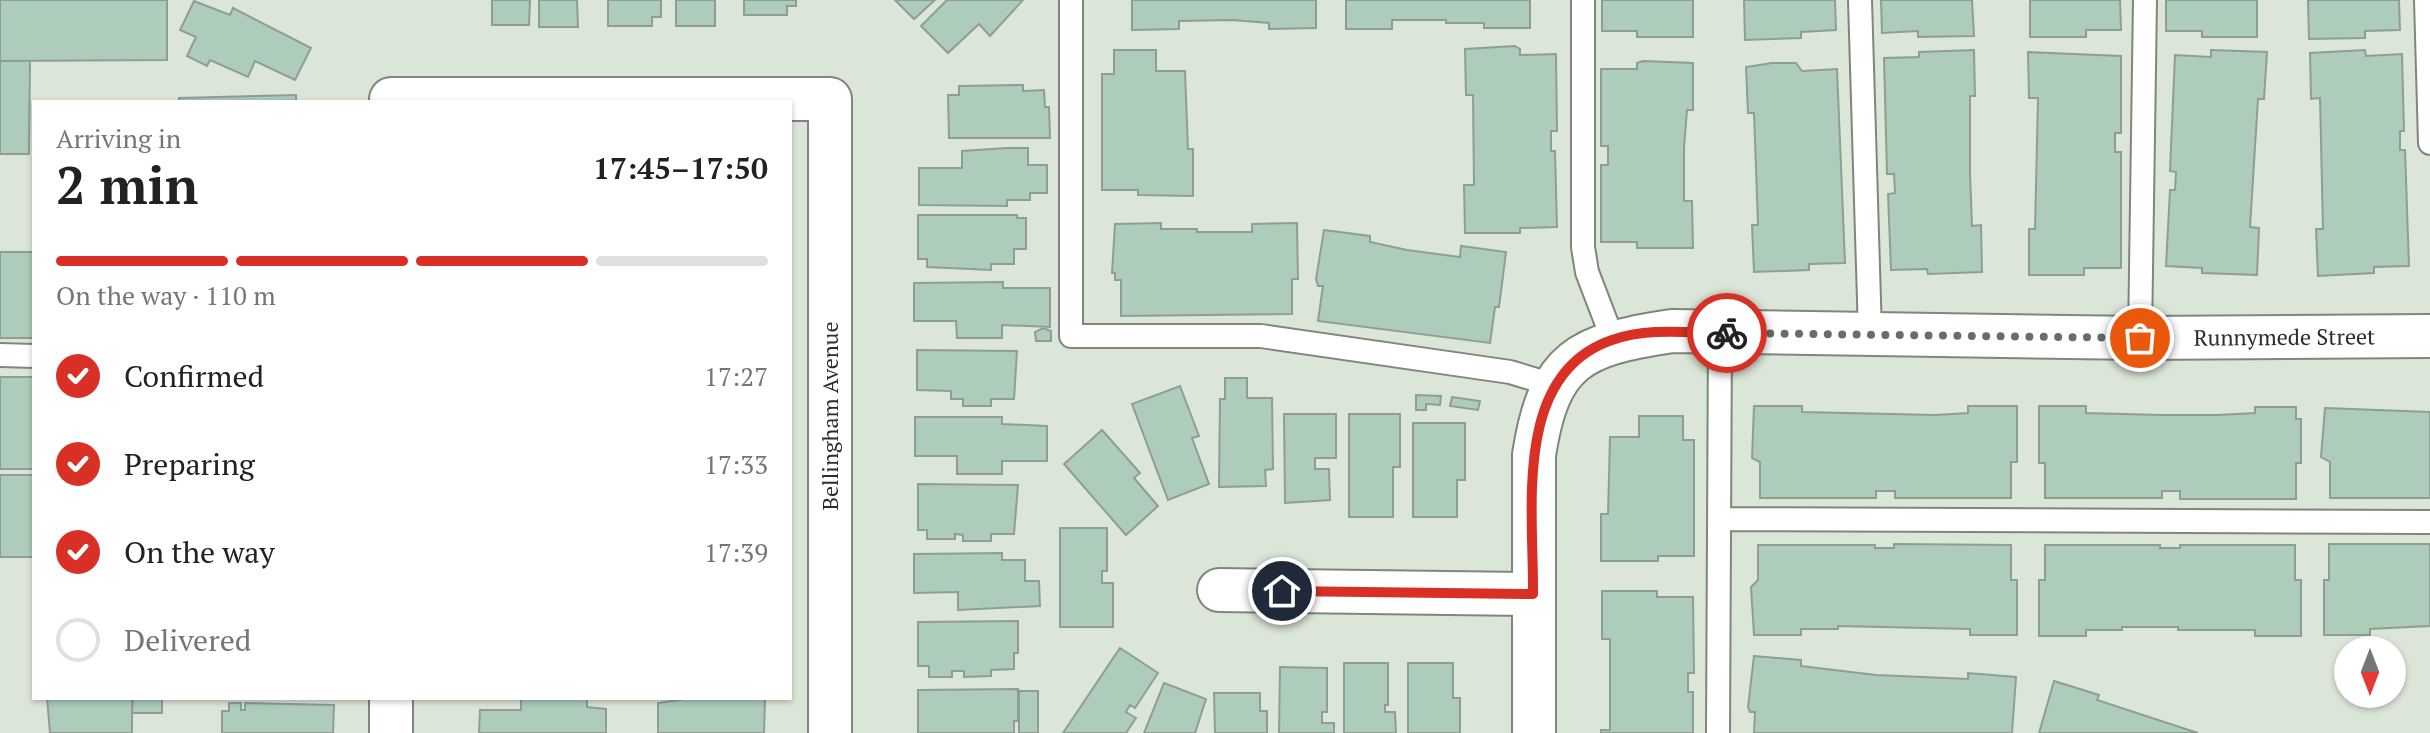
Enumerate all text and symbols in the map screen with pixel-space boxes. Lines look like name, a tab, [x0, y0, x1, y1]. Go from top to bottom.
text: Arriving in	[56, 121, 181, 155]
text: 17:45–17:50	[593, 148, 768, 188]
text: 2 min	[56, 150, 198, 219]
text: On the way · 110 m	[56, 278, 276, 312]
courier	[1687, 293, 1767, 373]
pin	[2106, 304, 2174, 372]
icon: bike	[1705, 311, 1749, 355]
icon: bag	[2118, 316, 2162, 360]
street label: Bellingham Avenue	[815, 321, 844, 511]
street label: Runnymede Street	[2194, 321, 2375, 352]
icon: check	[56, 354, 100, 398]
text: Confirmed	[124, 356, 264, 396]
text: 17:27	[704, 359, 768, 393]
icon: check	[56, 442, 100, 486]
text: Preparing	[124, 444, 255, 484]
text: 17:33	[704, 447, 768, 481]
icon: check	[56, 530, 100, 574]
text: On the way	[124, 532, 275, 572]
text: 17:39	[704, 535, 768, 569]
pin	[1248, 557, 1316, 625]
icon: home	[1260, 569, 1304, 613]
text: Delivered	[124, 620, 251, 660]
north arrow	[2334, 636, 2406, 708]
map controls	[2334, 636, 2406, 708]

